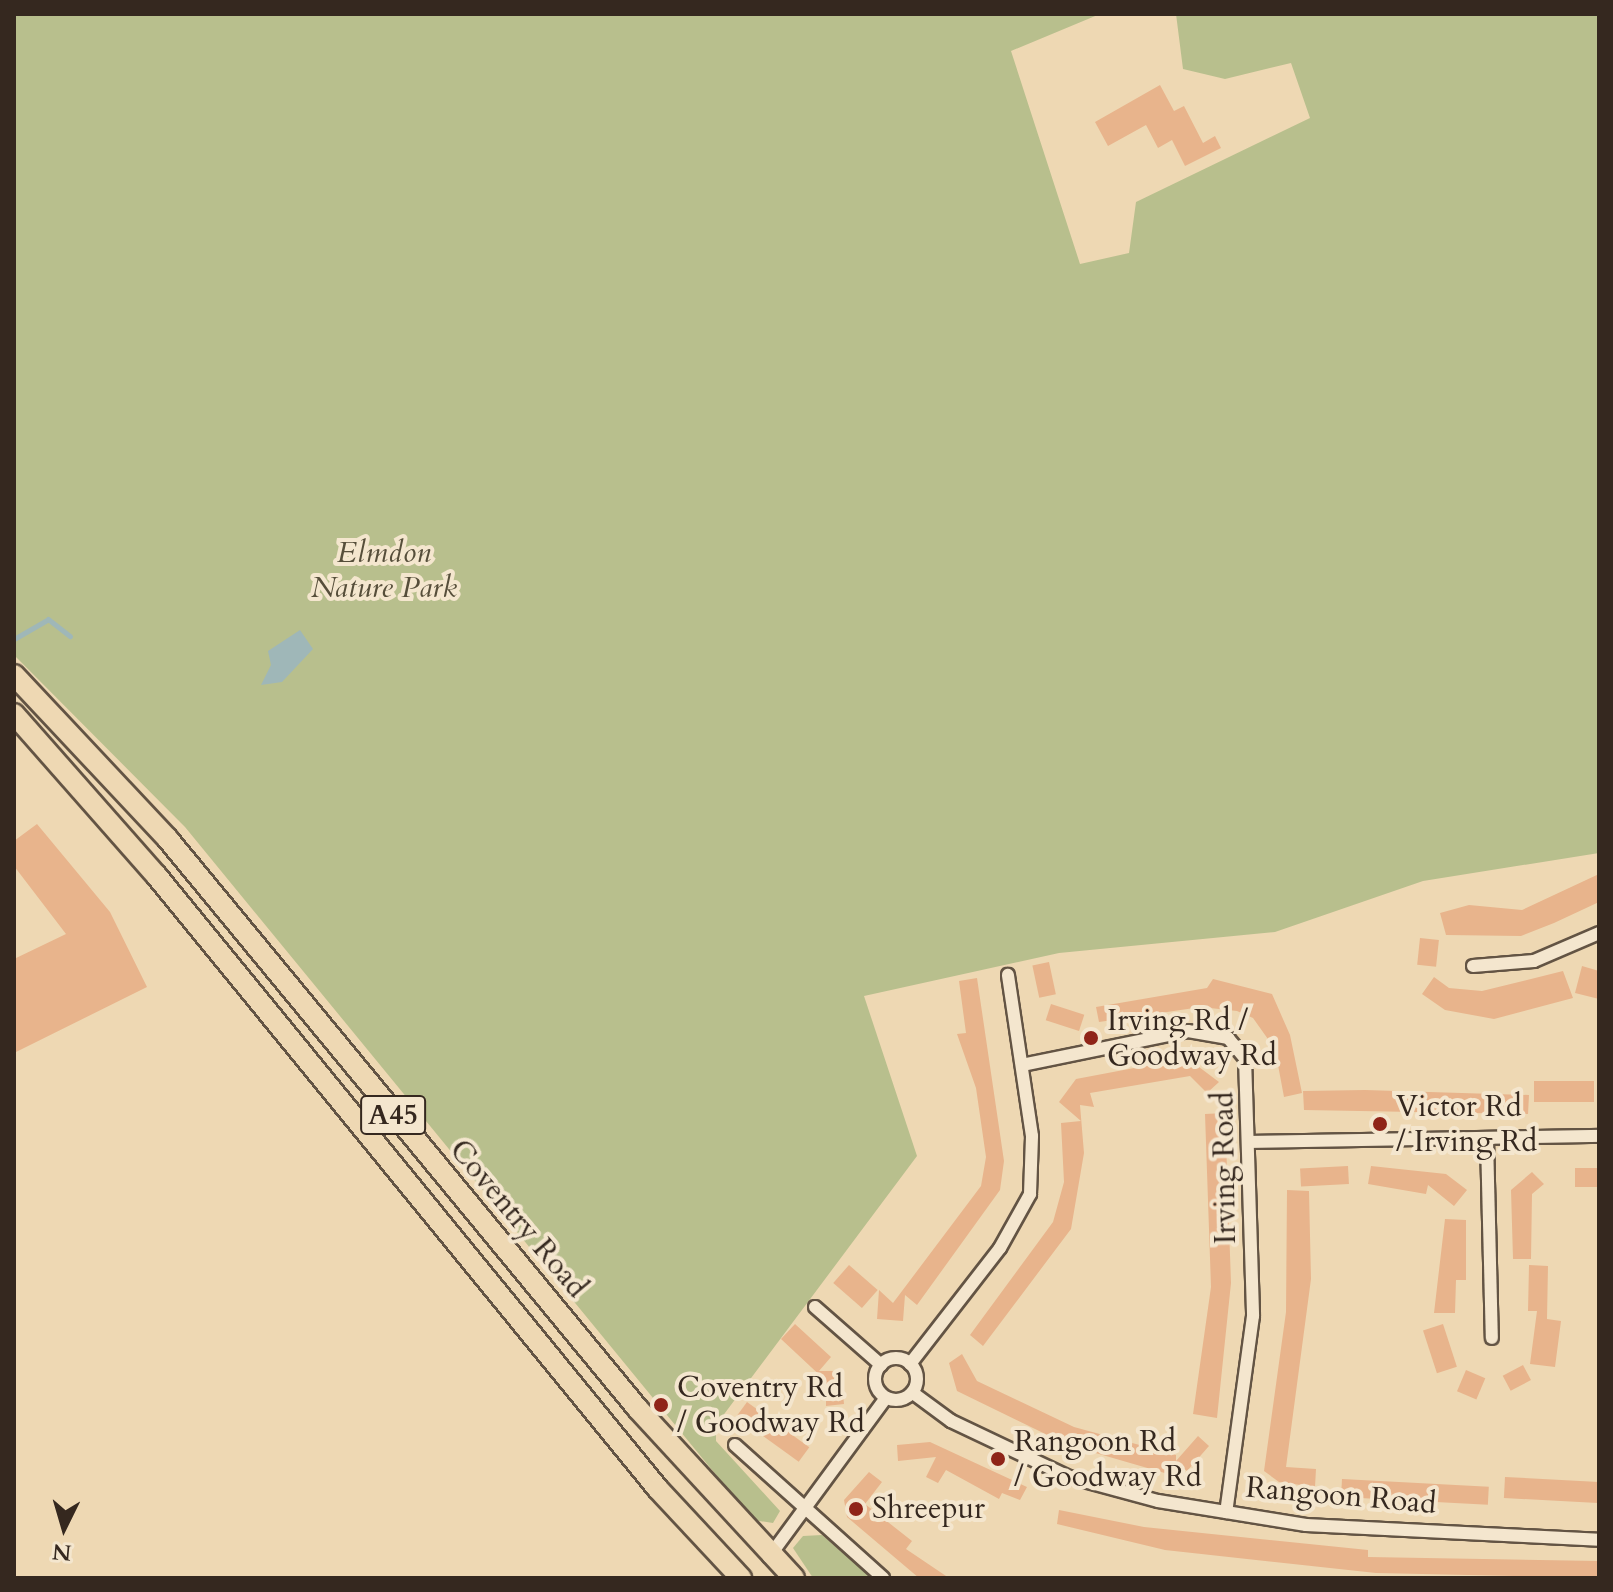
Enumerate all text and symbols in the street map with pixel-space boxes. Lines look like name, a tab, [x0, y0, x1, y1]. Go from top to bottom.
park label: Elmdon Nature Park	[311, 535, 457, 606]
place label: Irving Rd / Goodway Rd	[1107, 1003, 1277, 1074]
marker: Irving Rd / Goodway Rd	[1082, 1029, 1100, 1047]
place label: Victor Rd / Irving Rd	[1396, 1089, 1537, 1160]
road number: A45	[359, 1091, 427, 1139]
street label: Irving Road	[1206, 1091, 1244, 1245]
marker: Victor Rd / Irving Rd	[1371, 1115, 1389, 1133]
street label: Coventry Road	[441, 1133, 595, 1305]
place label: Coventry Rd / Goodway Rd	[677, 1370, 865, 1440]
marker: Coventry Rd / Goodway Rd	[652, 1396, 670, 1414]
place label: Rangoon Rd / Goodway Rd	[1014, 1424, 1202, 1494]
marker: Rangoon Rd / Goodway Rd	[989, 1450, 1007, 1468]
street label: Rangoon Road	[1244, 1470, 1438, 1522]
north arrow	[24, 1488, 104, 1568]
place label: Shreepur	[872, 1491, 985, 1527]
marker: Shreepur	[847, 1500, 865, 1518]
text: N	[51, 1536, 73, 1568]

